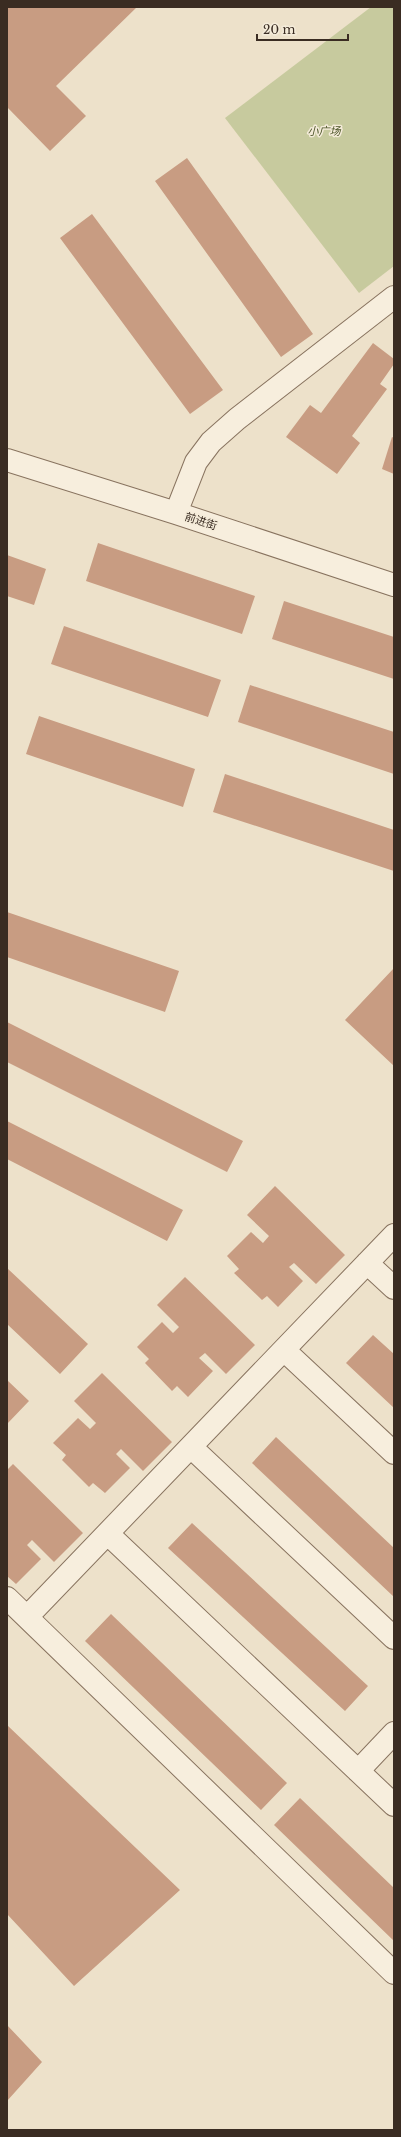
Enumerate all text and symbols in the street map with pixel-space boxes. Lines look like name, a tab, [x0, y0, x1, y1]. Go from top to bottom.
scale bar	[257, 16, 348, 42]
text: 20 m	[263, 22, 295, 37]
park label: 小广场	[308, 124, 341, 138]
street label: 前进街	[183, 509, 219, 533]

